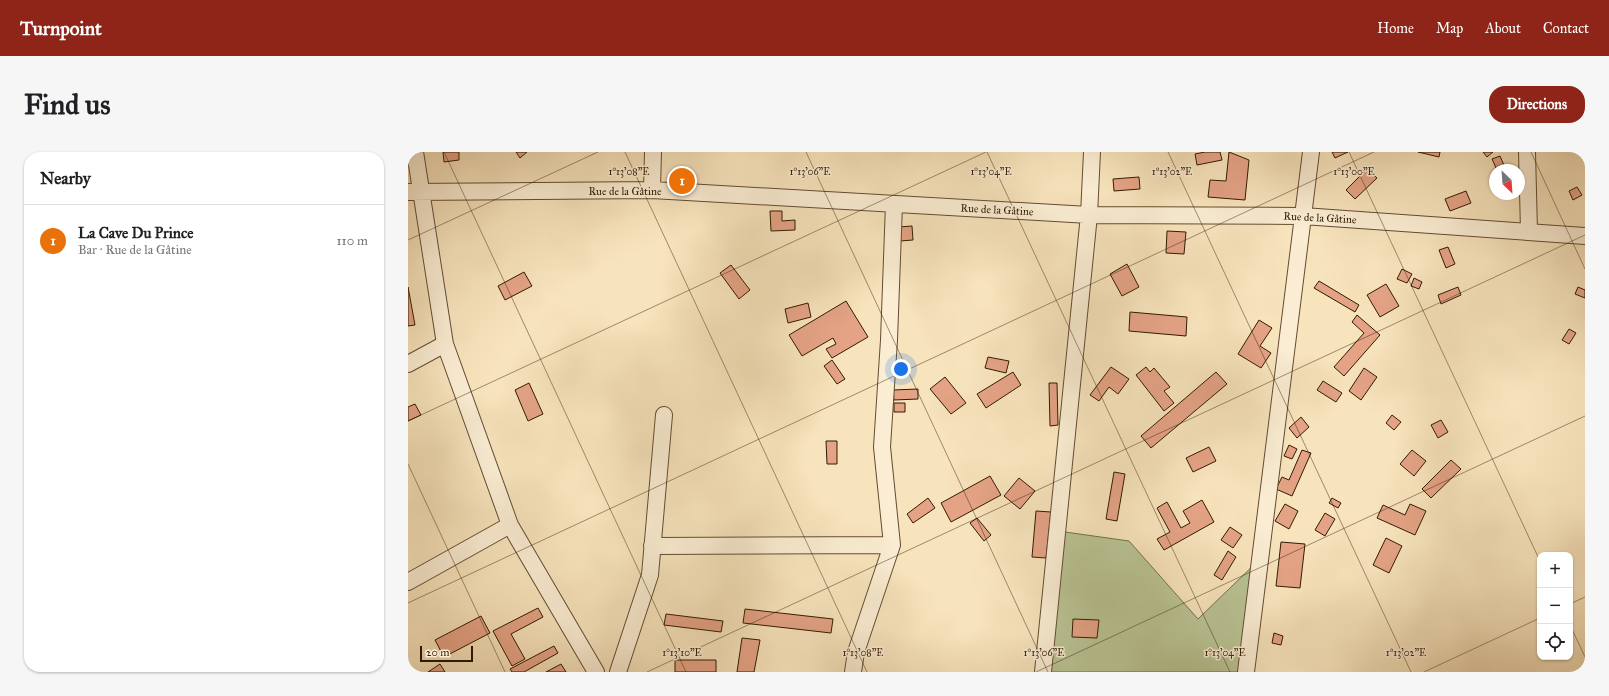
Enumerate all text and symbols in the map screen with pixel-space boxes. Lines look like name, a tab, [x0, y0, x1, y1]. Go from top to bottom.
text: Turnpoint	[20, 17, 102, 40]
text: Home	[1377, 20, 1414, 37]
text: Map	[1436, 20, 1463, 37]
text: About	[1485, 20, 1521, 37]
text: Contact	[1543, 20, 1589, 37]
button: Directions	[1489, 86, 1585, 123]
text: Find us	[24, 87, 110, 122]
north arrow	[1489, 164, 1525, 200]
text: 1°13'08"E	[609, 166, 649, 178]
pin: 1	[669, 166, 695, 196]
text: 1°13'06"E	[790, 166, 830, 178]
text: 1°13'04"E	[970, 166, 1012, 178]
text: 1°13'02"E	[1152, 166, 1192, 178]
text: 1°13'00"E	[1333, 166, 1375, 178]
text: Nearby	[40, 168, 91, 189]
street label: Rue de la Gâtine	[588, 185, 662, 198]
street label: Rue de la Gâtine	[960, 202, 1034, 218]
street label: Rue de la Gâtine	[1283, 210, 1357, 226]
text: La Cave Du Prince	[78, 224, 194, 242]
text: 1	[50, 233, 56, 249]
text: 110 m	[336, 233, 368, 249]
text: Bar · Rue de la Gâtine	[78, 242, 192, 258]
your location	[891, 359, 911, 379]
map controls	[1537, 552, 1573, 660]
button: +	[1537, 552, 1573, 588]
button: −	[1537, 588, 1573, 624]
button: locate	[1537, 624, 1573, 660]
scale bar	[420, 644, 473, 663]
text: 20 m	[426, 646, 449, 659]
text: 1°13'10"E	[662, 647, 702, 659]
text: 1°13'08"E	[843, 647, 883, 659]
text: 1°13'06"E	[1024, 647, 1064, 659]
text: 1°13'04"E	[1204, 647, 1246, 659]
text: 1°13'02"E	[1386, 647, 1426, 659]

